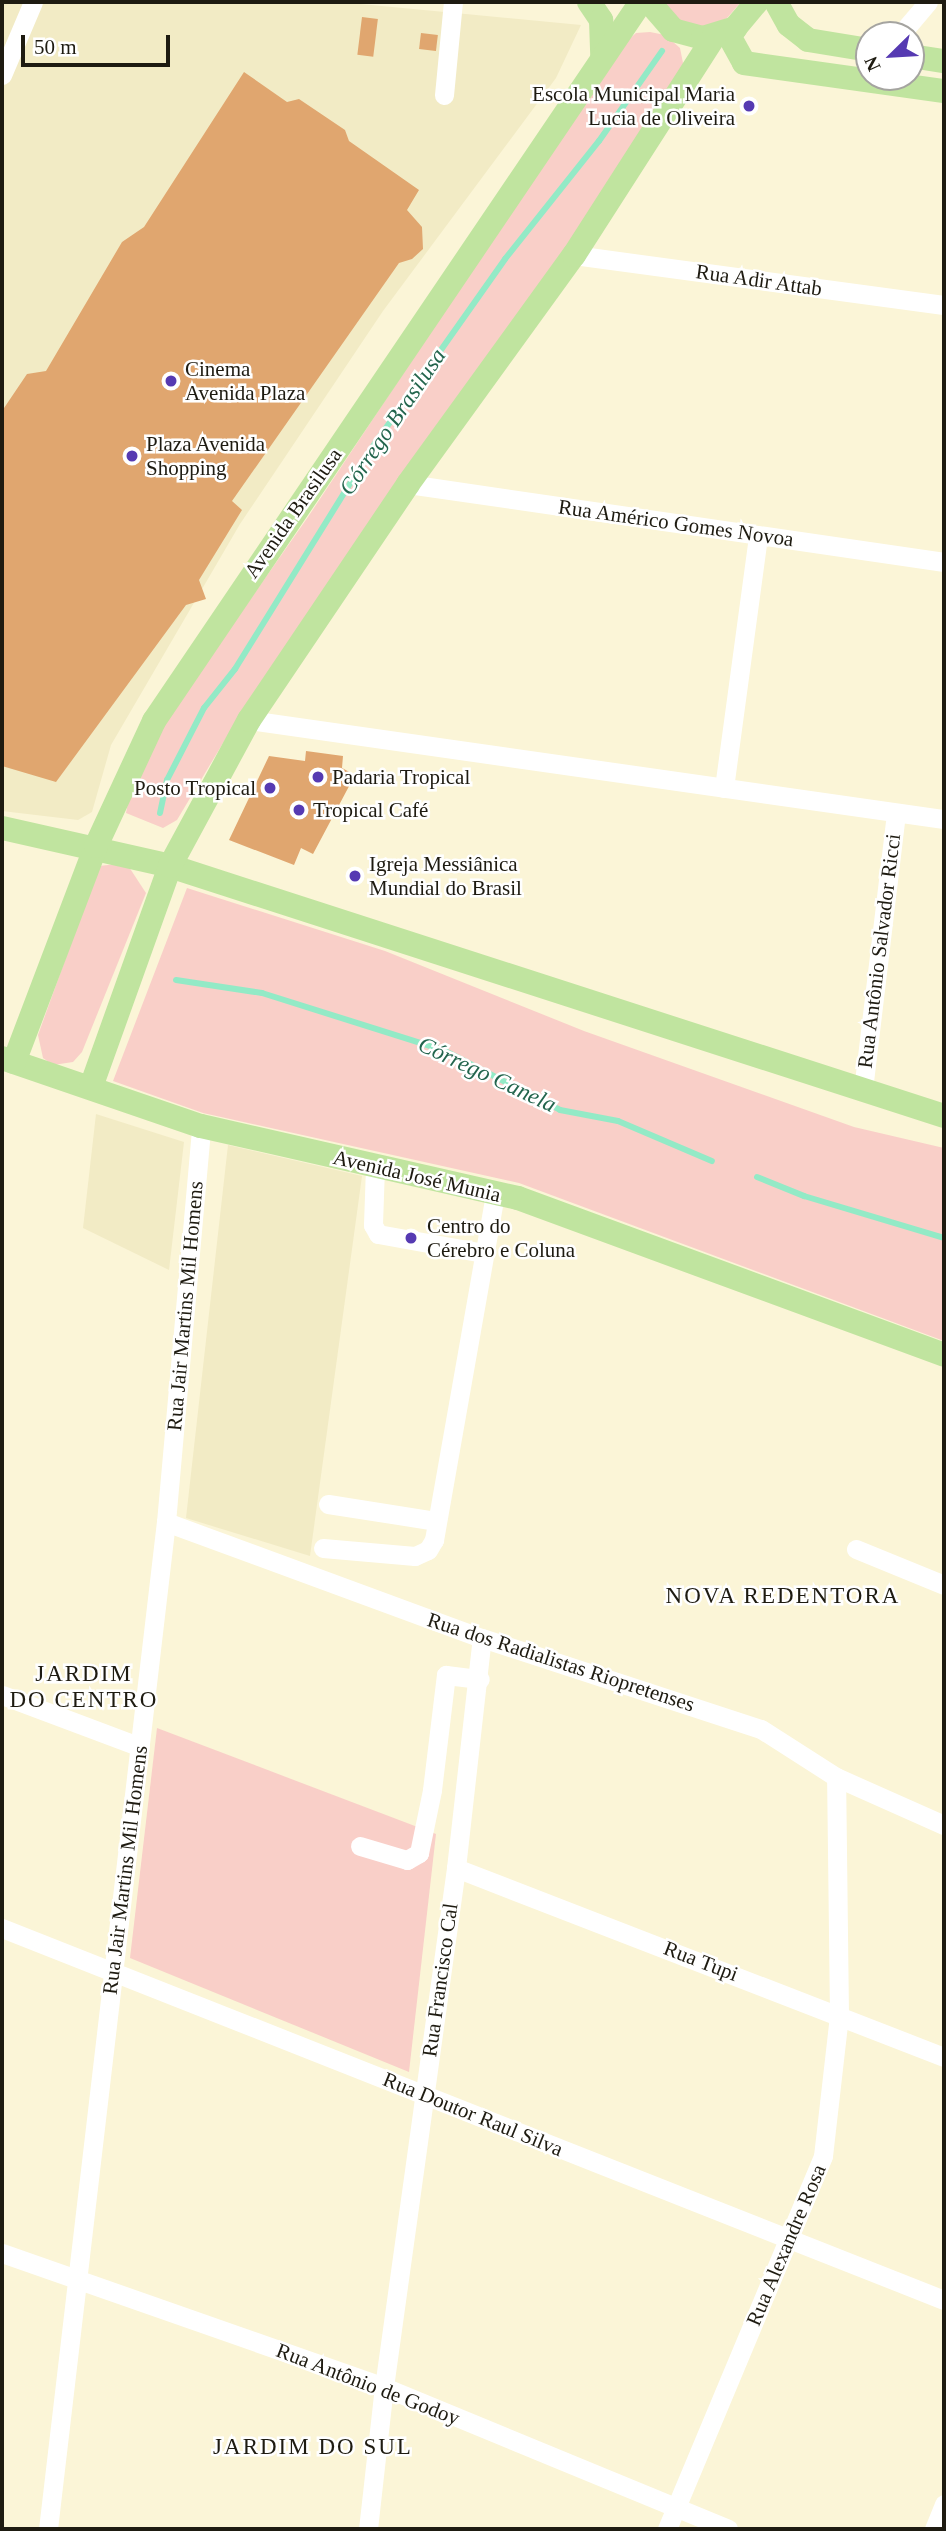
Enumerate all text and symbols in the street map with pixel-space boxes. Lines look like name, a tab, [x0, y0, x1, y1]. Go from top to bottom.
scale bar	[24, 21, 173, 65]
north arrow	[855, 21, 925, 91]
text: 50 m	[34, 35, 77, 59]
text: N	[860, 53, 885, 74]
place label: Escola Municipal Maria Lucia de Oliveira	[532, 81, 735, 131]
marker: Escola Municipal Maria Lucia de Oliveira	[741, 98, 757, 114]
street label: Rua Adir Attab	[693, 259, 825, 301]
water label: Córrego Brasilusa	[334, 343, 452, 501]
place label: Cinema Avenida Plaza	[185, 356, 305, 406]
marker: Cinema Avenida Plaza	[163, 373, 179, 389]
place label: Plaza Avenida Shopping	[146, 431, 266, 481]
street label: Avenida Brasilusa	[239, 443, 347, 583]
marker: Plaza Avenida Shopping	[124, 448, 140, 464]
street label: Rua Américo Gomes Novoa	[556, 494, 796, 552]
place label: Padaria Tropical	[332, 764, 471, 790]
marker: Padaria Tropical	[310, 769, 326, 785]
place label: Posto Tropical	[134, 775, 256, 801]
marker: Posto Tropical	[262, 780, 278, 796]
place label: Tropical Café	[313, 797, 428, 823]
marker: Tropical Café	[291, 802, 307, 818]
street label: Rua Antônio Salvador Ricci	[852, 832, 906, 1070]
place label: Igreja Messiânica Mundial do Brasil	[369, 851, 522, 901]
marker: Igreja Messiânica Mundial do Brasil	[347, 868, 363, 884]
water label: Córrego Canela	[414, 1031, 560, 1119]
street label: Avenida José Munia	[331, 1144, 503, 1208]
street label: Rua Jair Martins Mil Homens	[162, 1180, 208, 1432]
place label: Centro do Cérebro e Coluna	[427, 1213, 575, 1263]
marker: Centro do Cérebro e Coluna	[401, 1228, 421, 1248]
district label: NOVA REDENTORA	[667, 1582, 899, 1610]
street label: Rua dos Radialistas Riopretenses	[424, 1607, 698, 1717]
district label: JARDIM DO CENTRO	[11, 1660, 157, 1714]
street label: Rua Jair Martins Mil Homens	[97, 1744, 153, 1996]
street label: Rua Francisco Cal	[417, 1901, 463, 2059]
street label: Rua Tupi	[660, 1935, 742, 1987]
street label: Rua Doutor Raul Silva	[379, 2066, 567, 2162]
street label: Rua Alexandre Rosa	[740, 2160, 832, 2330]
street label: Rua Antônio de Godoy	[272, 2337, 464, 2431]
district label: JARDIM DO SUL	[215, 2433, 411, 2461]

